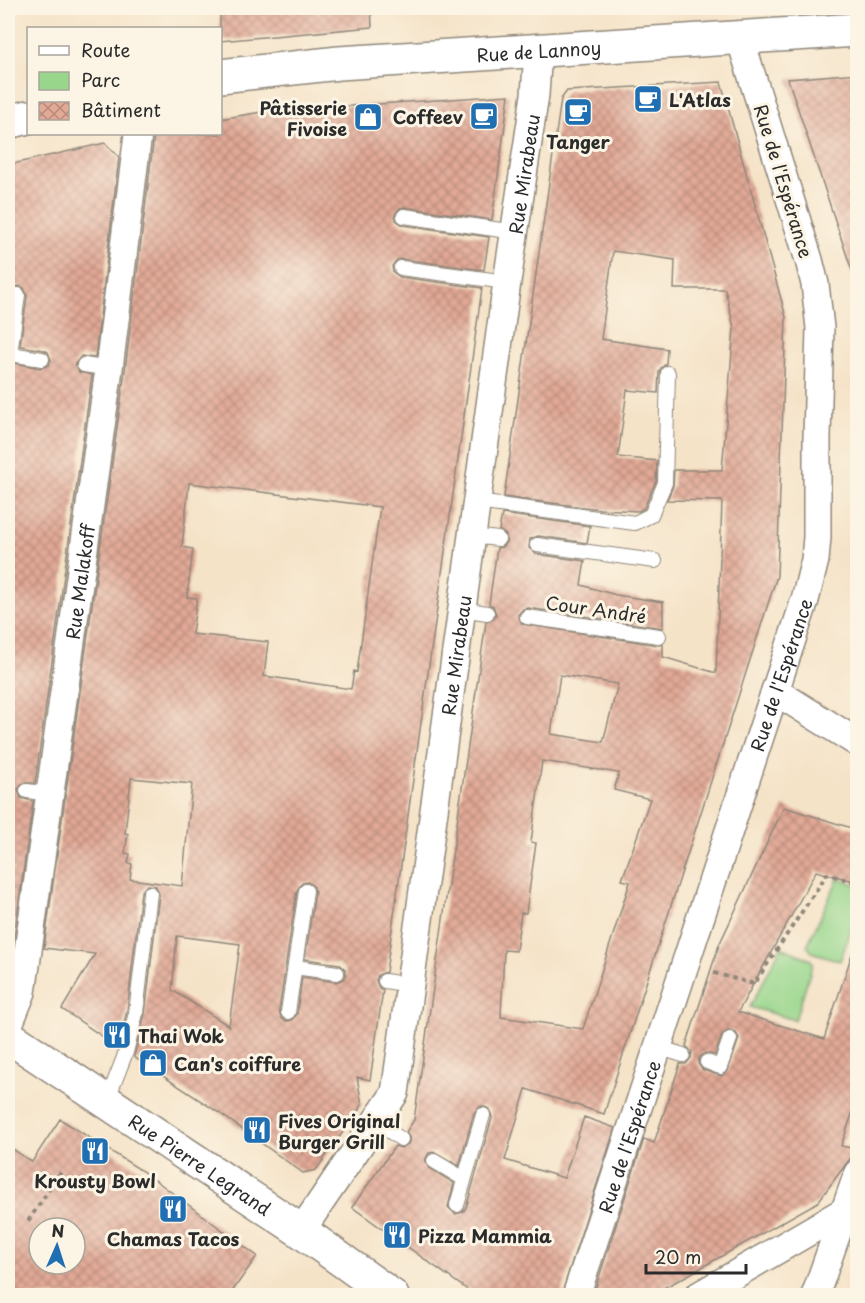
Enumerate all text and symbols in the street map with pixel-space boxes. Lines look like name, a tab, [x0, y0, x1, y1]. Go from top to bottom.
legend	[27, 27, 222, 135]
street label: Rue de Lannoy	[476, 33, 602, 68]
text: Route	[81, 36, 131, 63]
text: Parc	[81, 66, 120, 93]
cafe icon: L'Atlas	[632, 83, 664, 115]
place label: L'Atlas	[669, 86, 731, 113]
place label: Pâtisserie Fivoise	[259, 94, 347, 142]
text: Bâtiment	[81, 96, 161, 123]
cafe icon: Tanger	[562, 96, 594, 128]
cafe icon: Coffeev	[468, 100, 500, 132]
shop icon: Pâtisserie Fivoise	[352, 101, 384, 133]
street label: Rue de l'Espérance	[748, 101, 820, 261]
place label: Coffeev	[393, 103, 464, 130]
street label: Rue Mirabeau	[501, 112, 545, 236]
place label: Tanger	[546, 128, 611, 155]
street label: Rue Malakoff	[58, 520, 101, 641]
street label: Cour André	[544, 589, 648, 629]
street label: Rue Mirabeau	[434, 593, 477, 717]
street label: Rue de l'Espérance	[743, 595, 818, 755]
restaurant icon: Thai Wok	[101, 1019, 133, 1051]
place label: Thai Wok	[138, 1022, 225, 1049]
shop icon: Can's coiffure	[137, 1047, 169, 1079]
place label: Can's coiffure	[174, 1050, 301, 1077]
street label: Rue de l'Espérance	[591, 1056, 666, 1216]
street label: Rue Pierre Legrand	[124, 1107, 277, 1221]
place label: Fives Original Burger Grill	[278, 1107, 400, 1155]
restaurant icon: Fives Original Burger Grill	[241, 1114, 273, 1146]
restaurant icon: Krousty Bowl	[79, 1135, 111, 1167]
place label: Krousty Bowl	[34, 1167, 156, 1194]
restaurant icon: Chamas Tacos	[157, 1193, 189, 1225]
north arrow	[27, 1216, 87, 1276]
text: N	[51, 1218, 65, 1242]
restaurant icon: Pizza Mammia	[381, 1219, 413, 1251]
place label: Pizza Mammia	[418, 1222, 552, 1249]
place label: Chamas Tacos	[107, 1225, 239, 1252]
scale bar	[646, 1237, 746, 1275]
text: 20 m	[655, 1243, 701, 1270]

